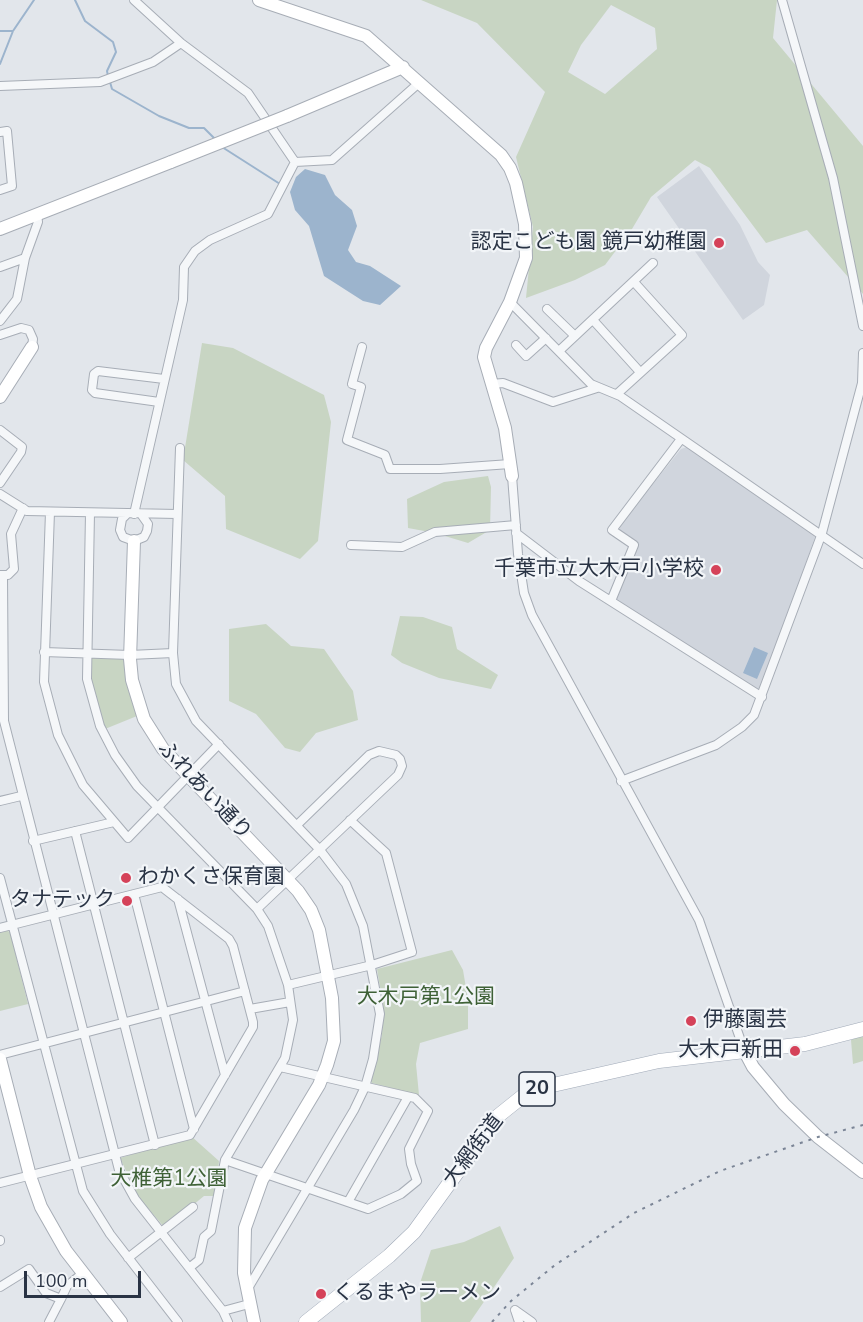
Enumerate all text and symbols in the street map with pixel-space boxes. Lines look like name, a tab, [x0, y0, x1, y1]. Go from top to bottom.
place label: 認定こども園 鏡戸幼稚園	[471, 230, 707, 256]
marker: 認定こども園 鏡戸幼稚園	[712, 236, 726, 250]
place label: 千葉市立大木戸小学校	[494, 557, 704, 583]
marker: 千葉市立大木戸小学校	[709, 563, 723, 577]
street label: ふれあい通り	[152, 736, 256, 846]
place label: わかくさ保育園	[138, 865, 285, 891]
marker: わかくさ保育園	[119, 871, 133, 885]
place label: タナテック	[10, 888, 115, 914]
marker: タナテック	[120, 894, 134, 908]
park label: 大木戸第1公園	[357, 985, 495, 1011]
place label: 伊藤園芸	[703, 1008, 787, 1034]
marker: 伊藤園芸	[684, 1014, 698, 1028]
place label: 大木戸新田	[678, 1038, 783, 1064]
marker: 大木戸新田	[788, 1044, 802, 1058]
road number: 20	[519, 1072, 555, 1106]
street label: 大網街道	[439, 1110, 509, 1192]
park label: 大椎第1公園	[110, 1167, 228, 1193]
scale bar	[27, 1259, 144, 1297]
text: 100 m	[35, 1269, 87, 1293]
place label: くるまやラーメン	[333, 1281, 501, 1307]
marker: くるまやラーメン	[314, 1287, 328, 1301]

